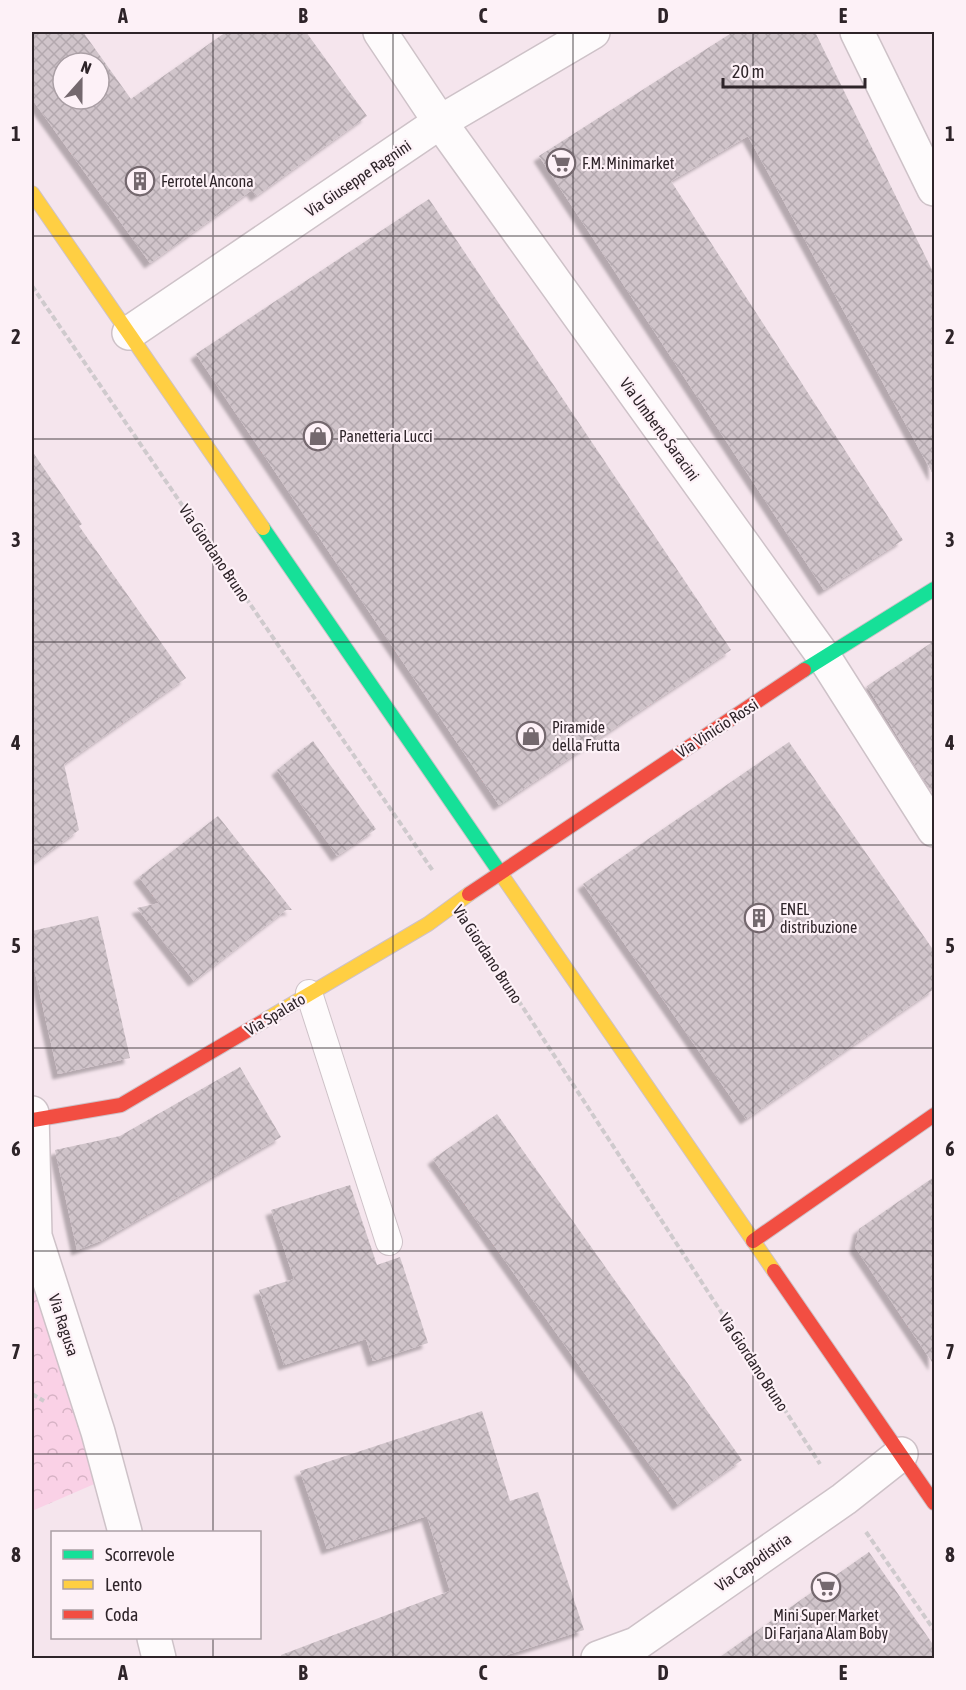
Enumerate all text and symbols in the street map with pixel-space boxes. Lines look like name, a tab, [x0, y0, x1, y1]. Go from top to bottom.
text: A	[117, 4, 128, 27]
text: B	[298, 4, 308, 27]
text: C	[479, 4, 488, 27]
text: D	[657, 4, 669, 27]
text: E	[839, 4, 848, 27]
north arrow	[51, 51, 111, 111]
scale bar	[723, 51, 866, 89]
text: N	[79, 57, 94, 77]
text: 20 m	[732, 61, 764, 82]
text: 1	[11, 122, 21, 145]
text: 1	[945, 122, 955, 145]
street label: Via Giuseppe Ragnini	[302, 136, 415, 221]
supermarket icon: F.M. Minimarket	[545, 147, 577, 179]
place label: F.M. Minimarket	[582, 154, 675, 172]
building icon: Ferrotel Ancona	[124, 165, 156, 197]
place label: Ferrotel Ancona	[161, 172, 254, 190]
text: 2	[11, 325, 21, 348]
text: 2	[945, 325, 955, 348]
street label: Via Umberto Saracini	[617, 374, 703, 484]
shop icon: Panetteria Lucci	[302, 420, 334, 452]
place label: Panetteria Lucci	[339, 427, 433, 445]
street label: Via Giordano Bruno	[176, 501, 254, 605]
text: 3	[11, 528, 21, 551]
text: 3	[945, 528, 955, 551]
street label: Via Vinicio Rossi	[673, 695, 761, 761]
place label: Piramide della Frutta	[552, 718, 620, 754]
shop icon: Piramide della Frutta	[515, 720, 547, 752]
text: 4	[10, 731, 21, 754]
text: 4	[944, 731, 955, 754]
place label: ENEL distribuzione	[780, 900, 857, 936]
street label: Via Giordano Bruno	[450, 902, 526, 1006]
building icon: ENEL distribuzione	[743, 902, 775, 934]
text: 5	[11, 934, 21, 957]
text: 5	[945, 934, 955, 957]
street label: Via Spalato	[242, 989, 309, 1040]
text: 6	[11, 1137, 21, 1160]
text: 6	[945, 1137, 955, 1160]
street label: Via Ragusa	[45, 1292, 82, 1359]
street label: Via Giordano Bruno	[716, 1310, 792, 1414]
text: 7	[11, 1340, 21, 1363]
text: 7	[945, 1340, 955, 1363]
street label: Via Capodistria	[712, 1529, 795, 1596]
legend	[51, 1531, 261, 1639]
text: 8	[11, 1543, 21, 1566]
text: 8	[945, 1543, 955, 1566]
text: Scorrevole	[105, 1544, 175, 1565]
supermarket icon: Mini Super Market Di Farjana Alam Boby	[810, 1571, 842, 1603]
text: Lento	[105, 1574, 142, 1595]
text: Coda	[105, 1604, 138, 1625]
place label: Mini Super Market Di Farjana Alam Boby	[764, 1606, 888, 1643]
text: A	[117, 1661, 128, 1684]
text: B	[298, 1661, 308, 1684]
text: C	[479, 1661, 488, 1684]
text: D	[657, 1661, 669, 1684]
text: E	[839, 1661, 848, 1684]

